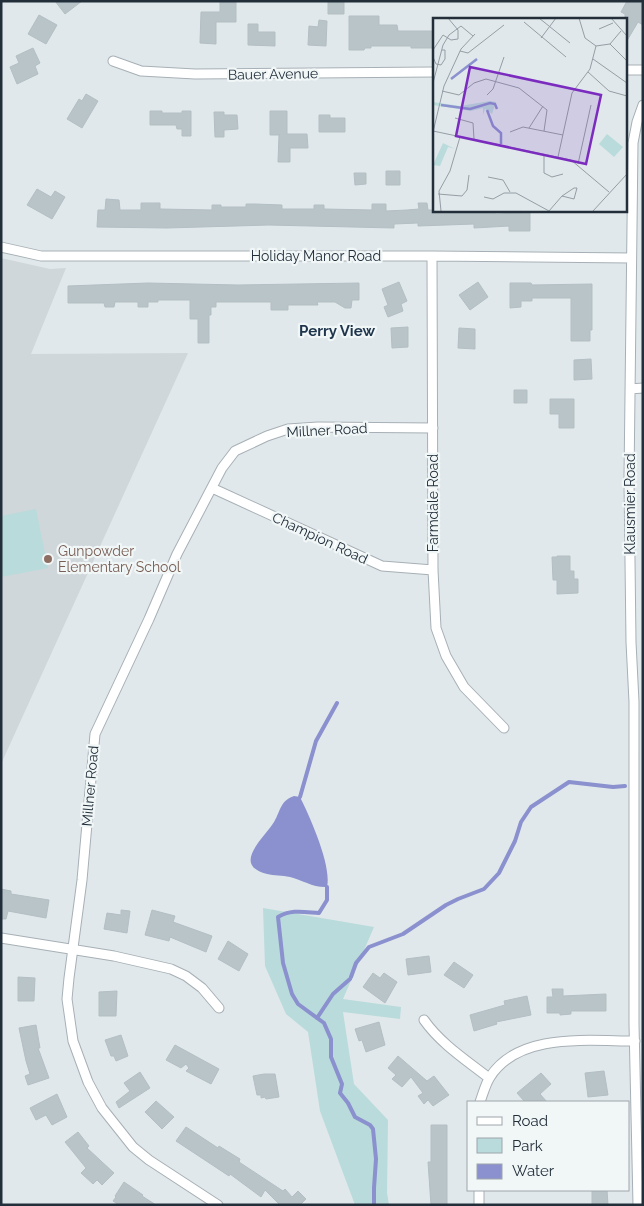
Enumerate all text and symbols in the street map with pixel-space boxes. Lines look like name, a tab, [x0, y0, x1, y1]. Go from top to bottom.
inset map	[433, 18, 626, 211]
street label: Bauer Avenue	[228, 65, 318, 83]
street label: Holiday Manor Road	[251, 248, 381, 264]
district label: Perry View	[299, 322, 375, 340]
street label: Millner Road	[286, 420, 368, 440]
street label: Klausmier Road	[622, 453, 638, 555]
street label: Farmdale Road	[425, 454, 441, 552]
street label: Champion Road	[270, 509, 370, 567]
place label: Gunpowder Elementary School	[58, 543, 181, 575]
marker: Gunpowder Elementary School	[42, 553, 54, 565]
street label: Millner Road	[78, 745, 102, 827]
legend	[467, 1101, 629, 1191]
text: Road	[512, 1112, 548, 1130]
text: Park	[512, 1137, 543, 1155]
text: Water	[512, 1162, 555, 1180]

